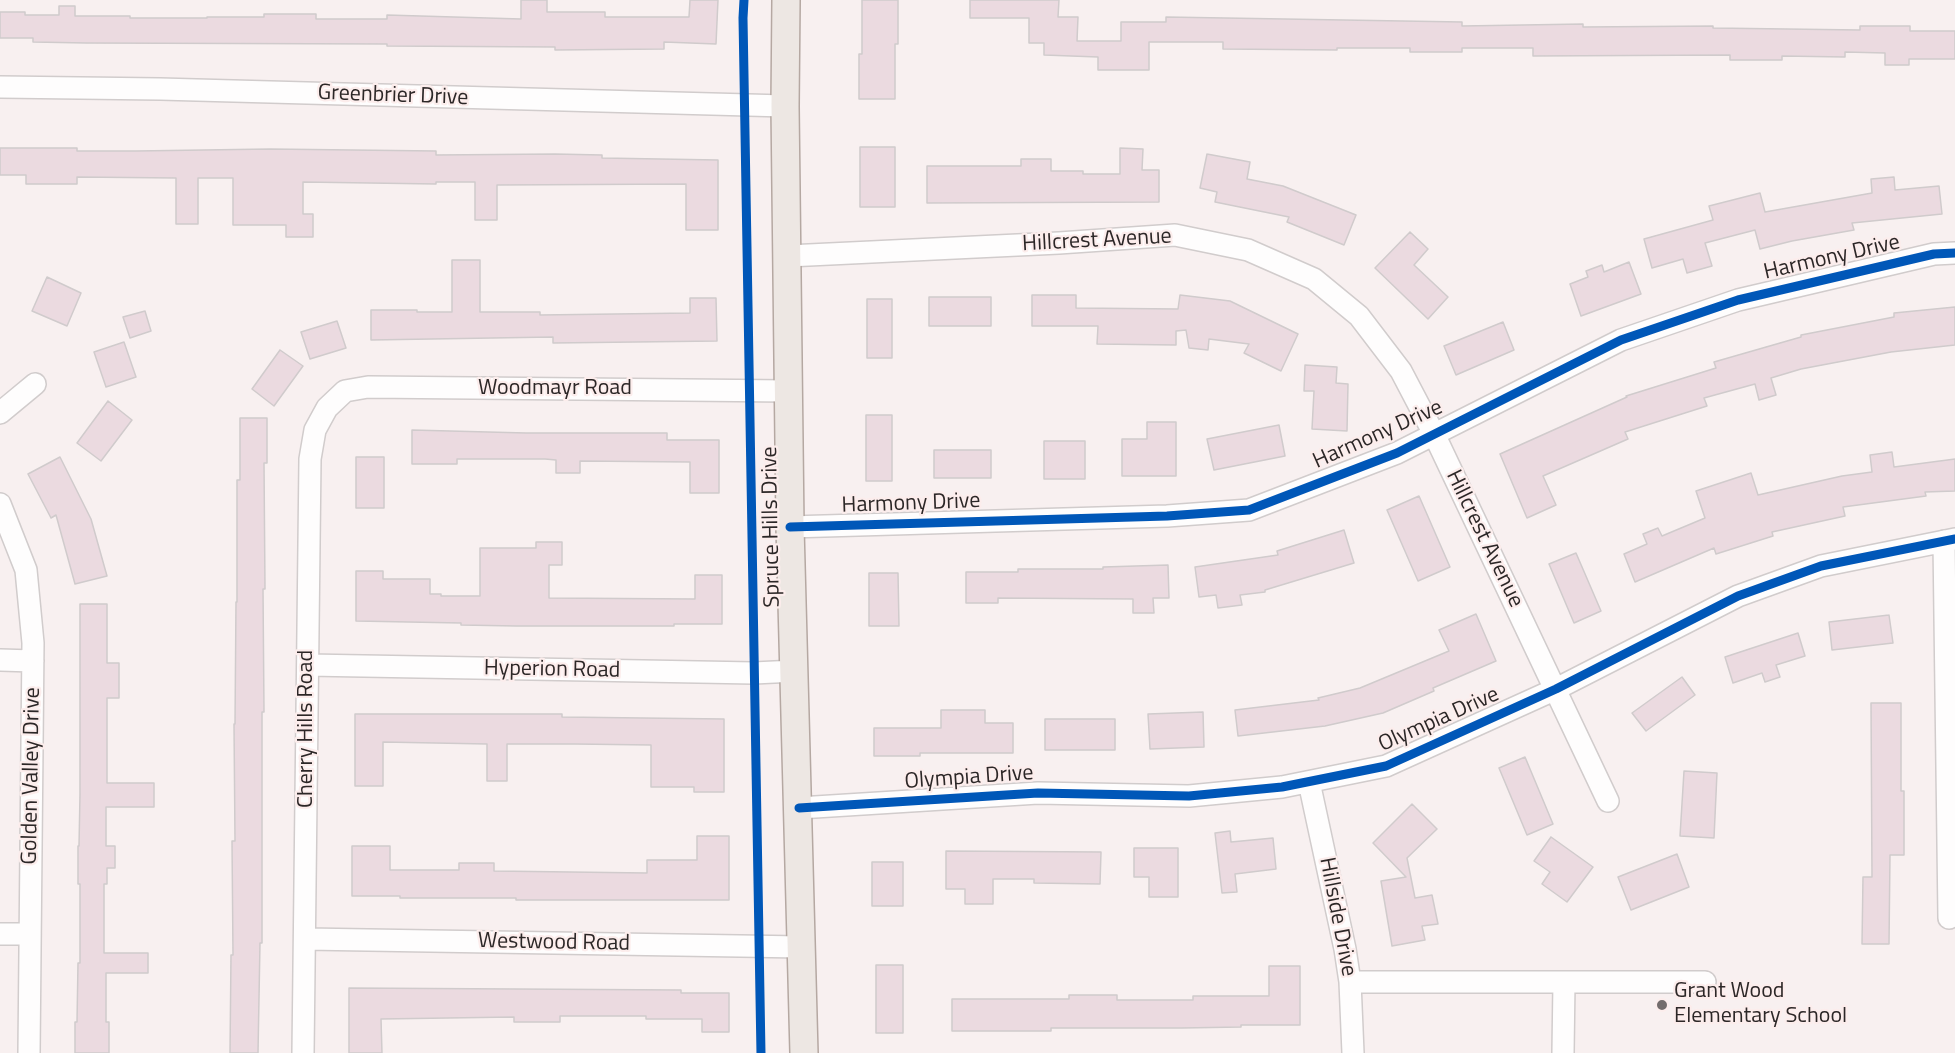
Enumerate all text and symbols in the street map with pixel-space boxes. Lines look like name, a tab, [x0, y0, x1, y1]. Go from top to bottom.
street label: Greenbrier Drive	[317, 80, 469, 112]
street label: Hillcrest Avenue	[1022, 224, 1172, 258]
street label: Harmony Drive	[1761, 230, 1903, 286]
street label: Woodmayr Road	[478, 376, 632, 402]
street label: Harmony Drive	[1309, 395, 1447, 475]
street label: Spruce Hills Drive	[757, 446, 787, 608]
street label: Hillcrest Avenue	[1439, 466, 1529, 612]
street label: Harmony Drive	[841, 488, 981, 520]
street label: Cherry Hills Road	[294, 650, 320, 808]
street label: Hyperion Road	[484, 656, 620, 684]
street label: Olympia Drive	[1375, 682, 1503, 758]
street label: Golden Valley Drive	[17, 687, 47, 865]
street label: Olympia Drive	[904, 760, 1034, 796]
street label: Hillside Drive	[1313, 855, 1361, 979]
street label: Westwood Road	[478, 928, 630, 958]
place label: Grant Wood Elementary School	[1674, 979, 1847, 1030]
marker: Grant Wood Elementary School	[1655, 998, 1669, 1012]

